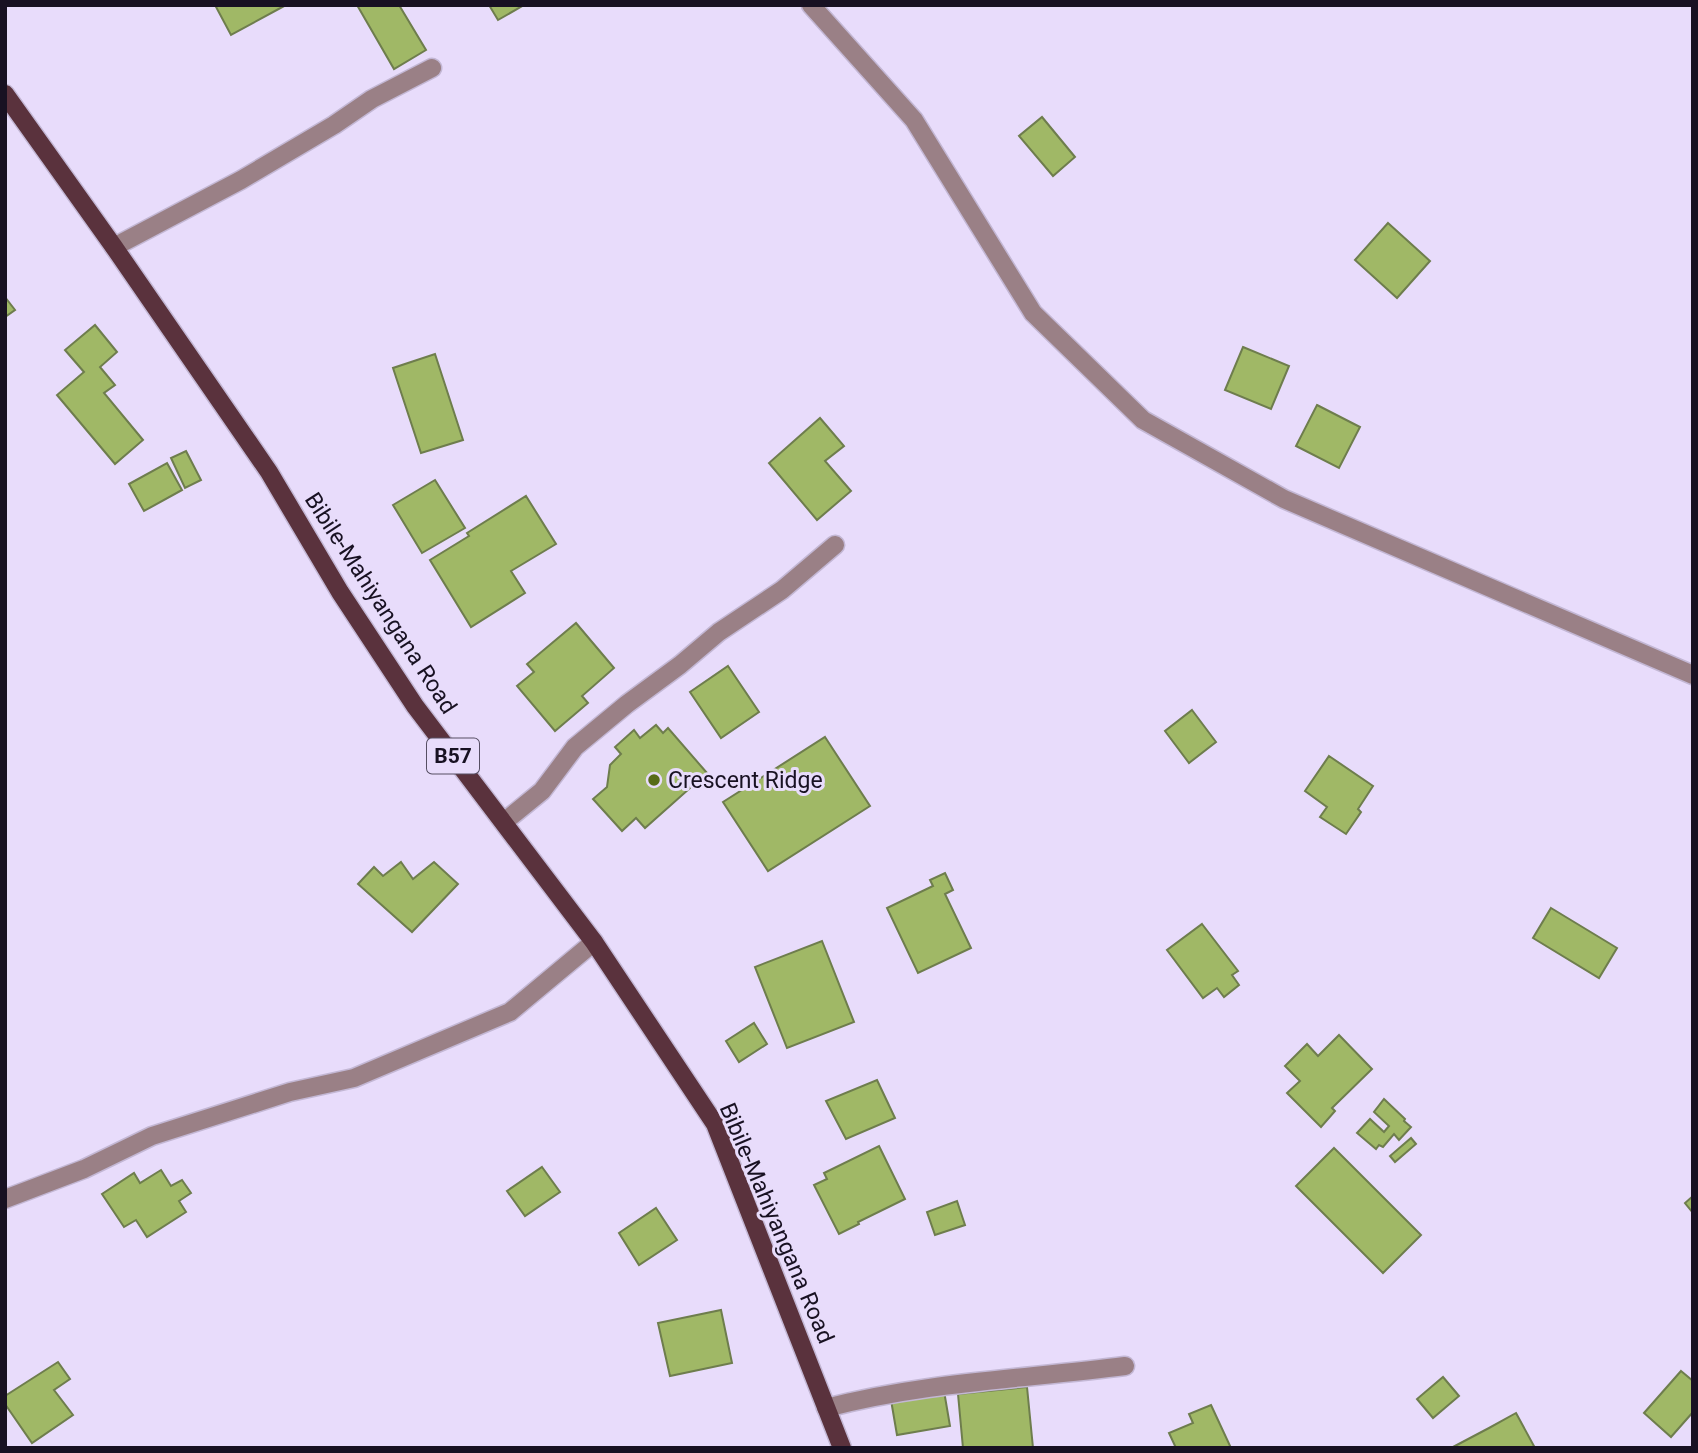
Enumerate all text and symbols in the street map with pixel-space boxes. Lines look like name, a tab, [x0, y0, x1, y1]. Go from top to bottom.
street label: Bibile-Mahiyangana Road	[299, 488, 462, 719]
road number: B57	[427, 738, 479, 774]
place label: Crescent Ridge	[668, 767, 823, 794]
marker: Crescent Ridge	[646, 772, 662, 788]
street label: Bibile-Mahiyangana Road	[714, 1099, 839, 1347]

